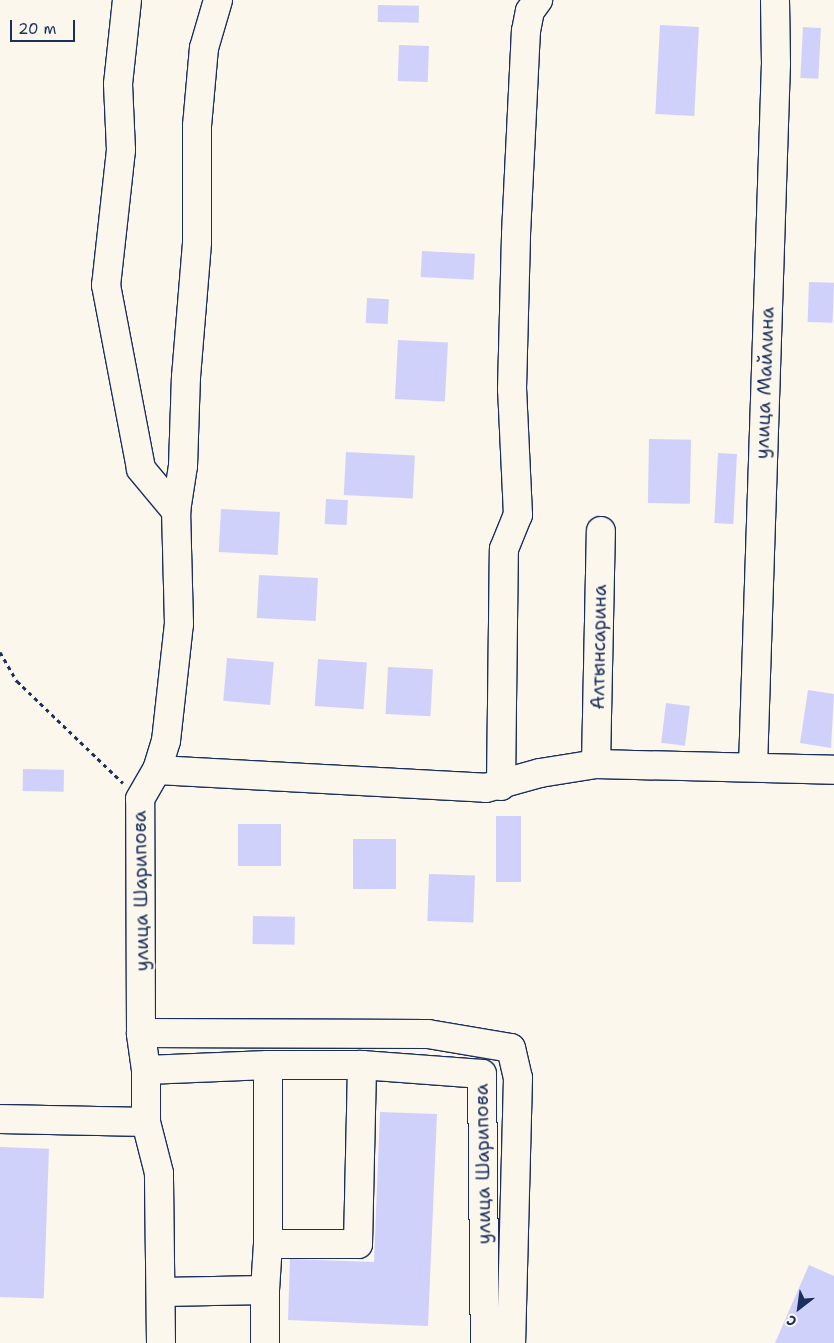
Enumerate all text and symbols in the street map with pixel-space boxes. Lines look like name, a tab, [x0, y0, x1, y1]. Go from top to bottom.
scale bar	[12, 10, 78, 42]
text: 20 m	[18, 19, 57, 39]
street label: улица Майлина	[751, 306, 779, 460]
street label: Алтынсарина	[587, 584, 611, 710]
street label: улица Шарипова	[128, 810, 154, 972]
street label: улица Шарипова	[470, 1083, 496, 1245]
north arrow	[774, 1283, 824, 1333]
text: С	[783, 1311, 800, 1331]

